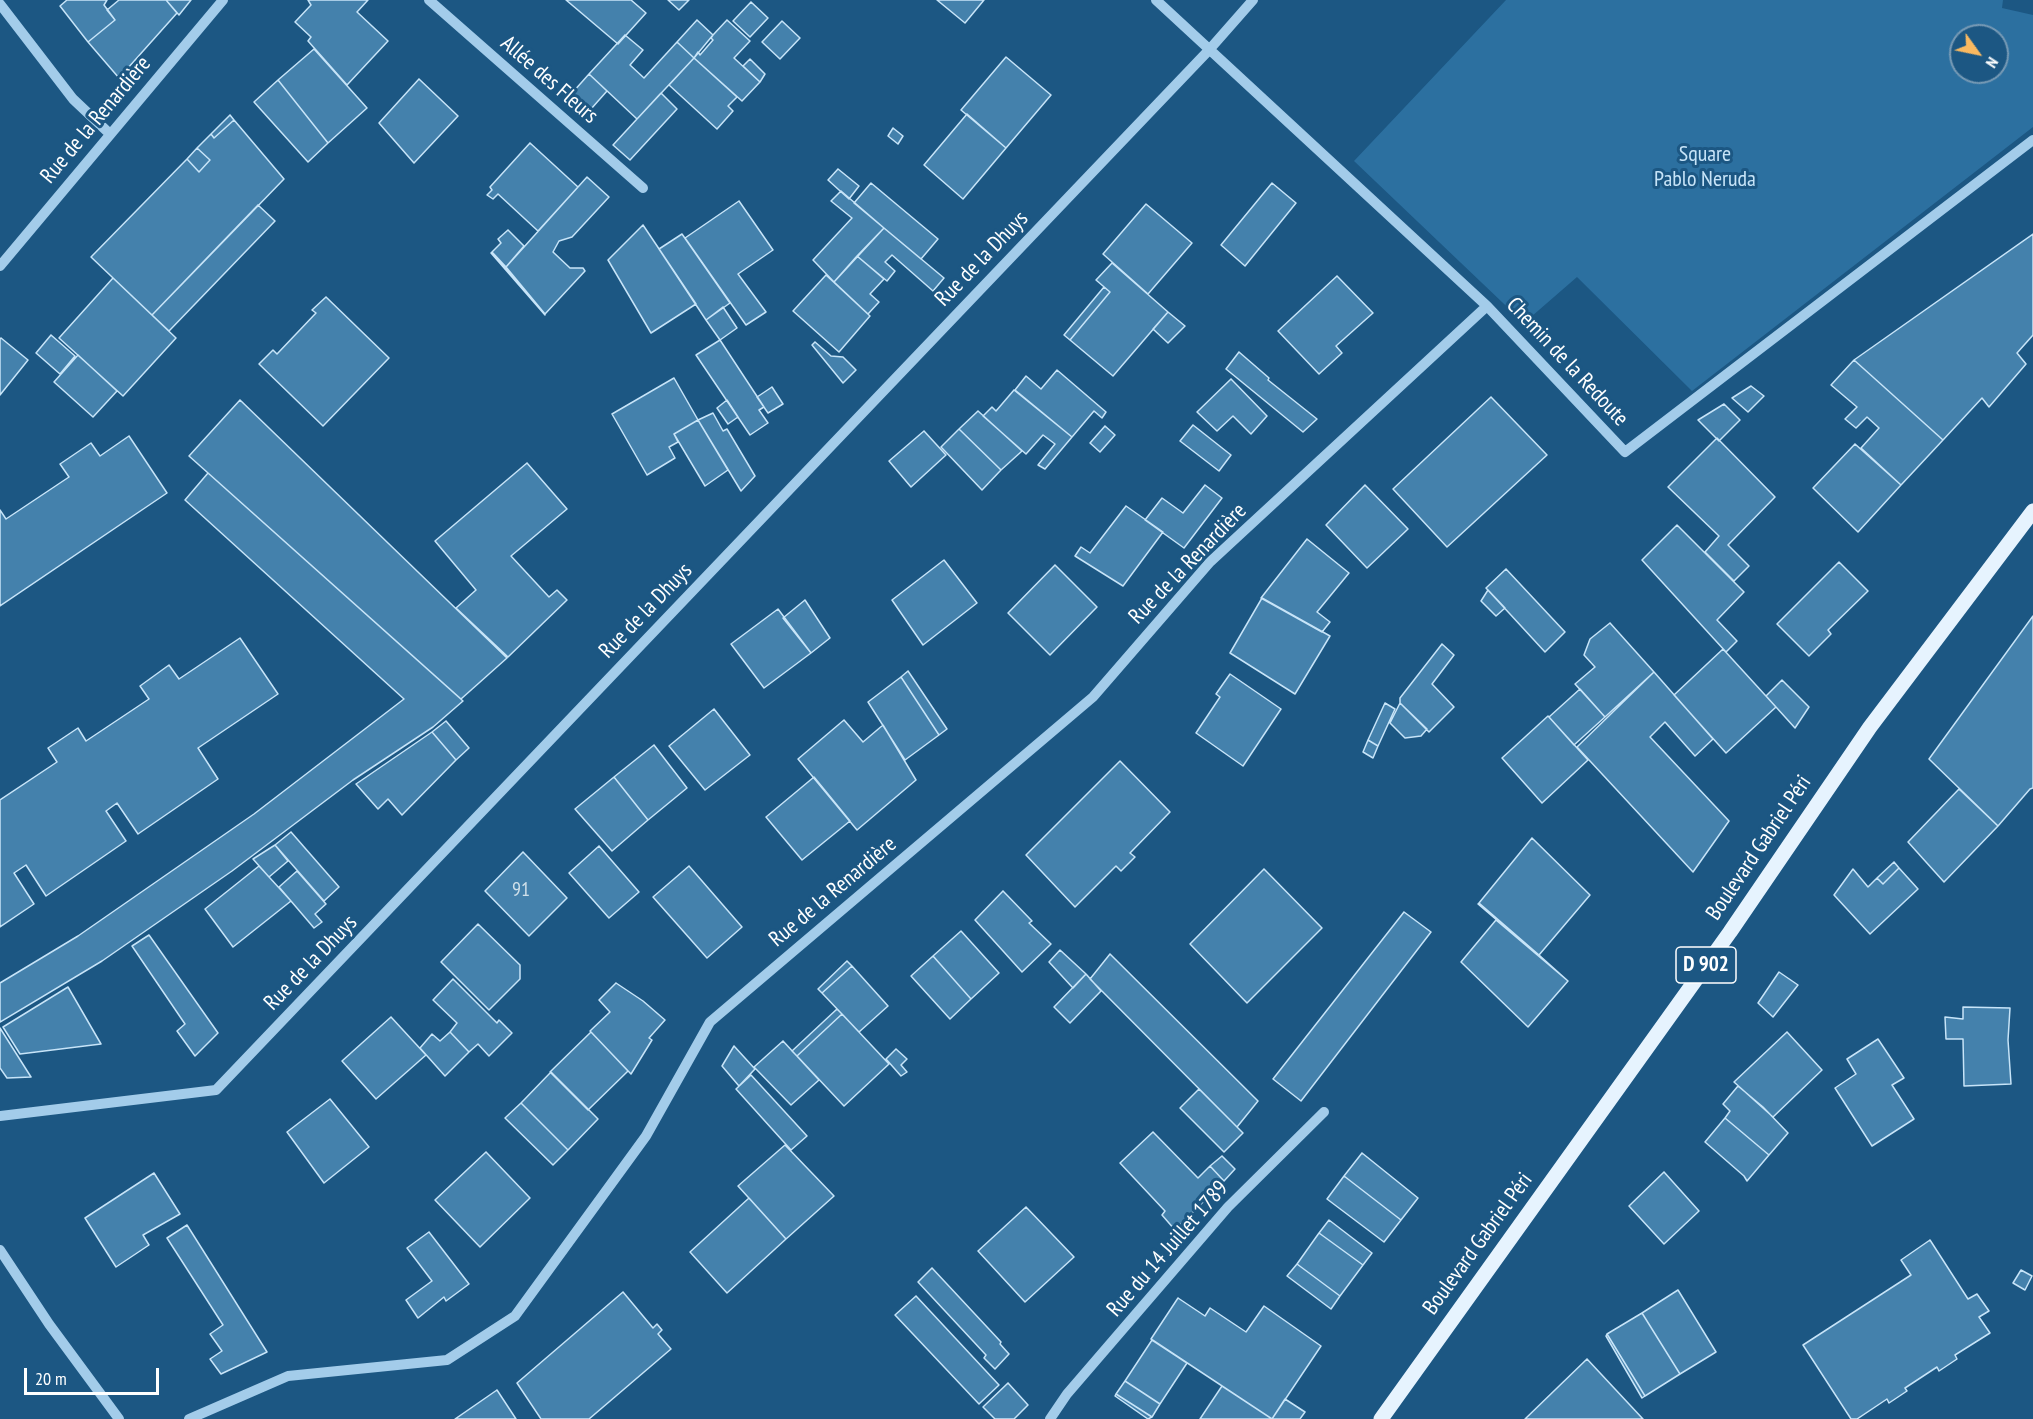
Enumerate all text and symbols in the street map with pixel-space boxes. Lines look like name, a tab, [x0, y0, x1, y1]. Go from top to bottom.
north arrow	[1949, 24, 2009, 84]
street label: Allée des Fleurs	[495, 31, 603, 129]
street label: Rue de la Renardière	[35, 51, 157, 189]
text: N	[1982, 54, 2003, 72]
park label: Square Pablo Neruda	[1654, 142, 1756, 194]
street label: Rue de la Dhuys	[930, 206, 1034, 312]
street label: Chemin de la Redoute	[1501, 292, 1633, 432]
street label: Rue de la Renardière	[1124, 498, 1252, 630]
street label: Rue de la Dhuys	[594, 558, 698, 664]
street label: Boulevard Gabriel Péri	[1701, 771, 1817, 925]
street label: Rue de la Renardière	[764, 831, 902, 953]
house number: 91	[512, 878, 530, 902]
street label: Rue de la Dhuys	[259, 910, 363, 1016]
road number: D 902	[1676, 947, 1736, 983]
street label: Boulevard Gabriel Péri	[1418, 1168, 1538, 1320]
street label: Rue du 14 Juillet 1789	[1102, 1176, 1234, 1322]
scale bar	[27, 1356, 162, 1394]
text: 20 m	[35, 1367, 67, 1390]

